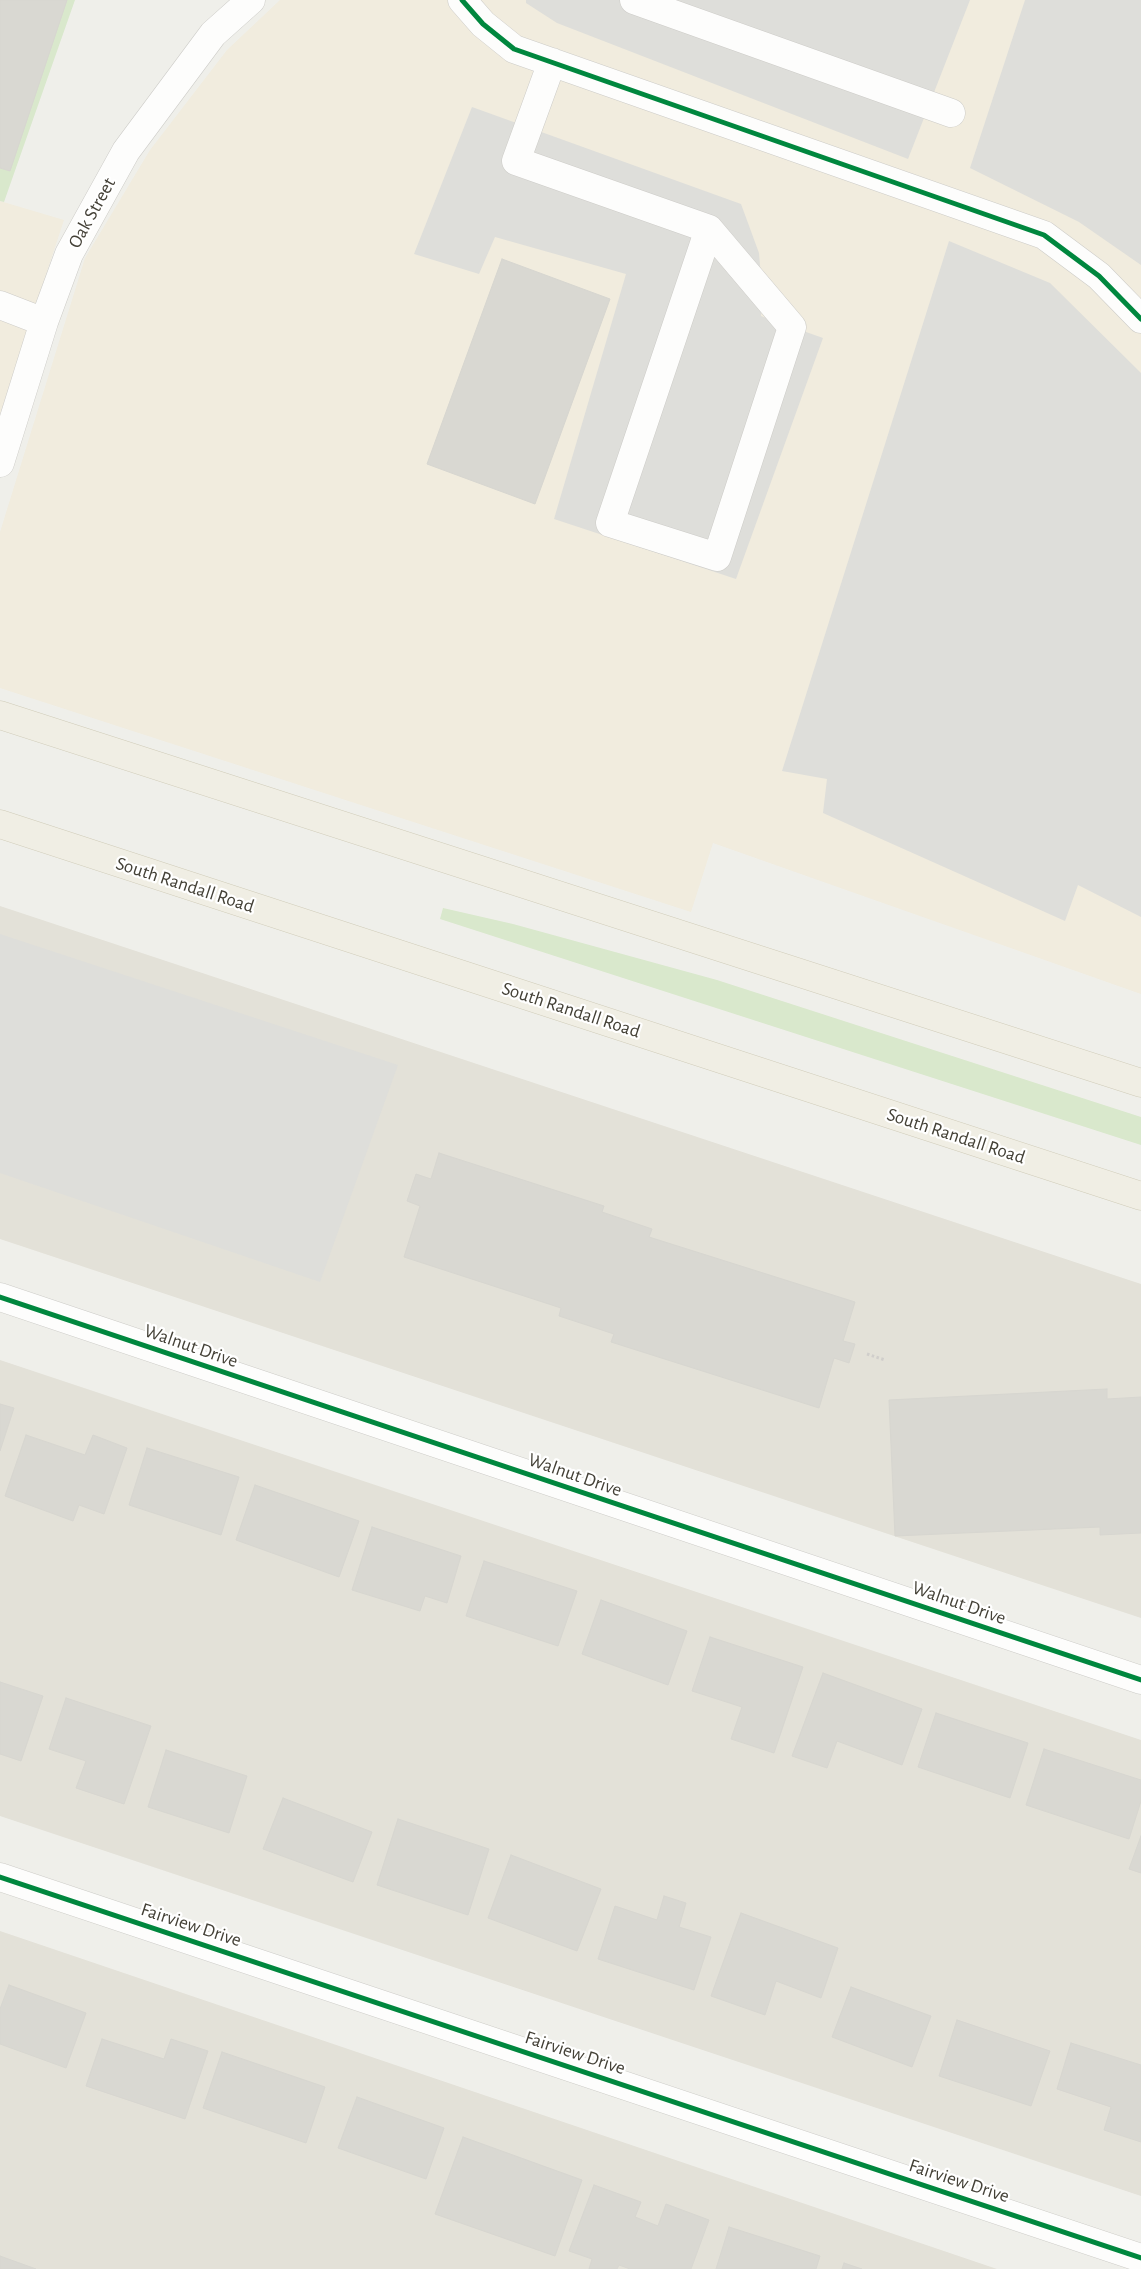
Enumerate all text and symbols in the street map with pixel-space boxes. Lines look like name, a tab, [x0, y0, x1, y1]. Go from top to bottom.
street label: Oak Street	[63, 174, 121, 252]
street label: South Randall Road	[113, 852, 257, 918]
street label: South Randall Road	[499, 977, 643, 1043]
street label: South Randall Road	[884, 1103, 1028, 1169]
street label: Walnut Drive	[141, 1319, 241, 1373]
street label: Walnut Drive	[525, 1448, 625, 1502]
street label: Walnut Drive	[909, 1576, 1009, 1630]
street label: Fairview Drive	[138, 1898, 244, 1952]
street label: Fairview Drive	[522, 2026, 628, 2080]
street label: Fairview Drive	[906, 2154, 1012, 2208]

